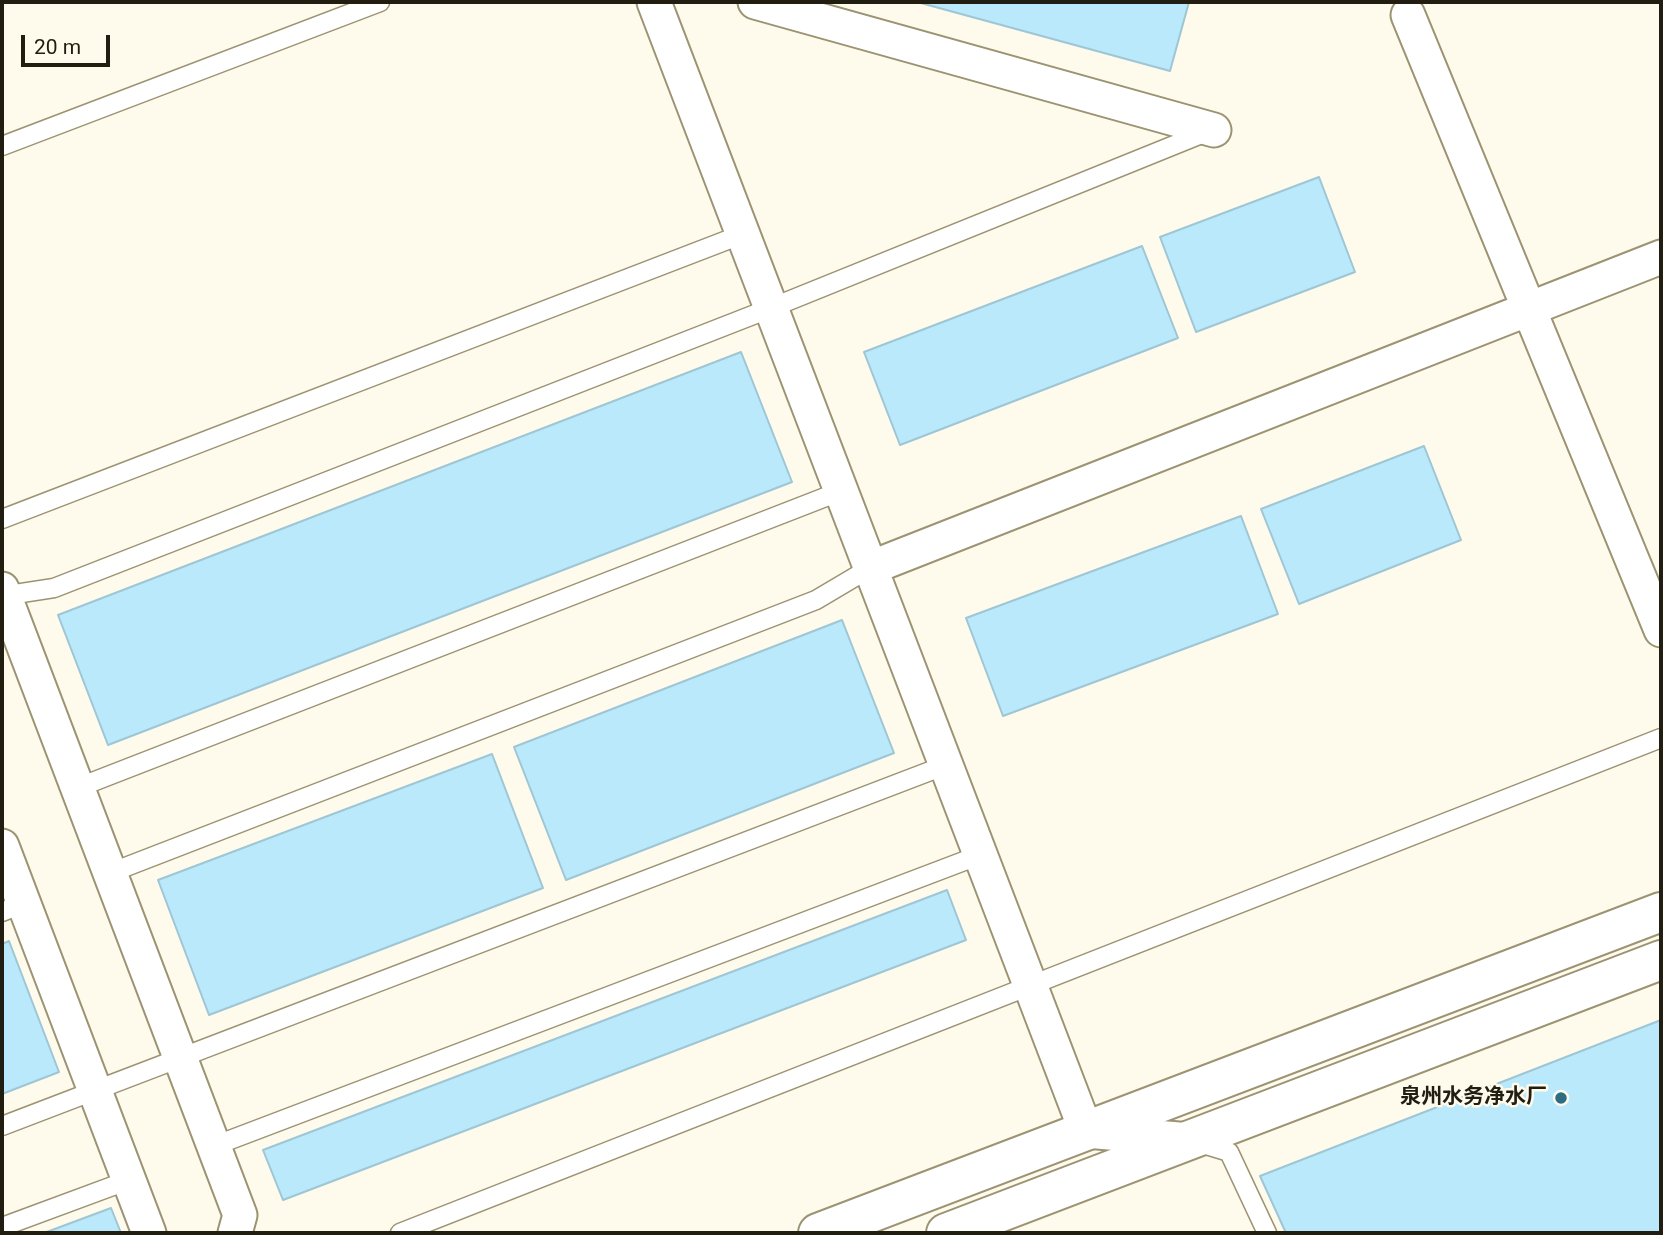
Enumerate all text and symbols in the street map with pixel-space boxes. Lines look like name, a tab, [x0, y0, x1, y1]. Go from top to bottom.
scale bar	[24, 21, 114, 65]
text: 20 m	[34, 35, 81, 59]
place label: 泉州水务净水厂	[1400, 1085, 1547, 1111]
marker: 泉州水务净水厂	[1553, 1090, 1569, 1106]

